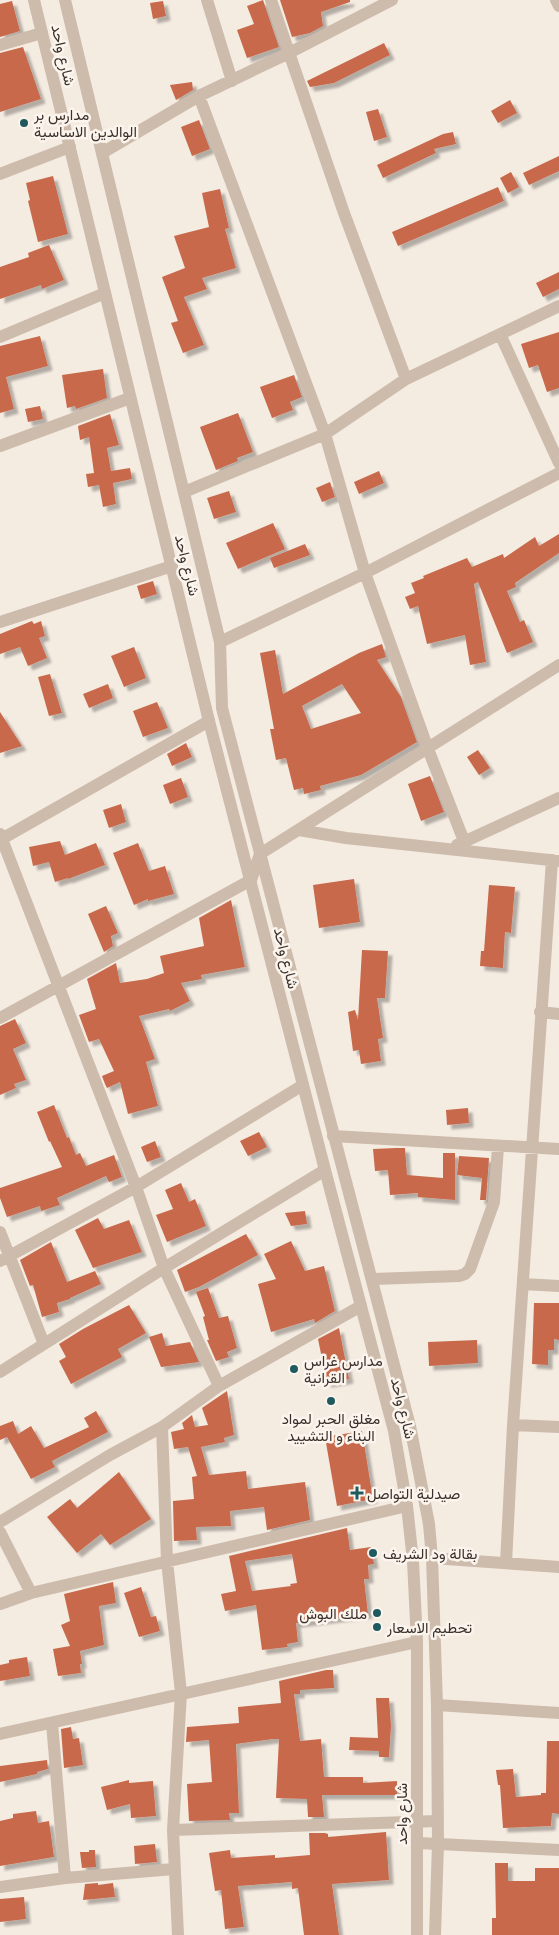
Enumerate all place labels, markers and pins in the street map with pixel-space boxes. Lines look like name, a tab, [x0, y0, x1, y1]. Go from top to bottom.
place label: مدارس بر الوالدين الاساسية	[33, 105, 137, 142]
marker: مدارس بر الوالدين الاساسية	[18, 117, 30, 129]
place label: مدارس غراس القرانية	[304, 1351, 383, 1387]
marker: مدارس غراس القرانية	[288, 1363, 300, 1375]
marker: مغلق الحبر لمواد البناء و التشييد	[325, 1395, 337, 1407]
place label: مغلق الحبر لمواد البناء و التشييد	[282, 1409, 380, 1445]
place label: صيدلية التواصل	[367, 1484, 460, 1503]
marker: صيدلية التواصل	[351, 1487, 363, 1499]
place label: بقالة ود الشريف	[383, 1544, 477, 1563]
marker: بقالة ود الشريف	[367, 1547, 379, 1559]
place label: ملك البوش	[299, 1604, 367, 1624]
marker: ملك البوش	[371, 1607, 383, 1619]
place label: تحطيم الاسعار	[386, 1618, 473, 1638]
marker: تحطيم الاسعار	[371, 1621, 383, 1633]

